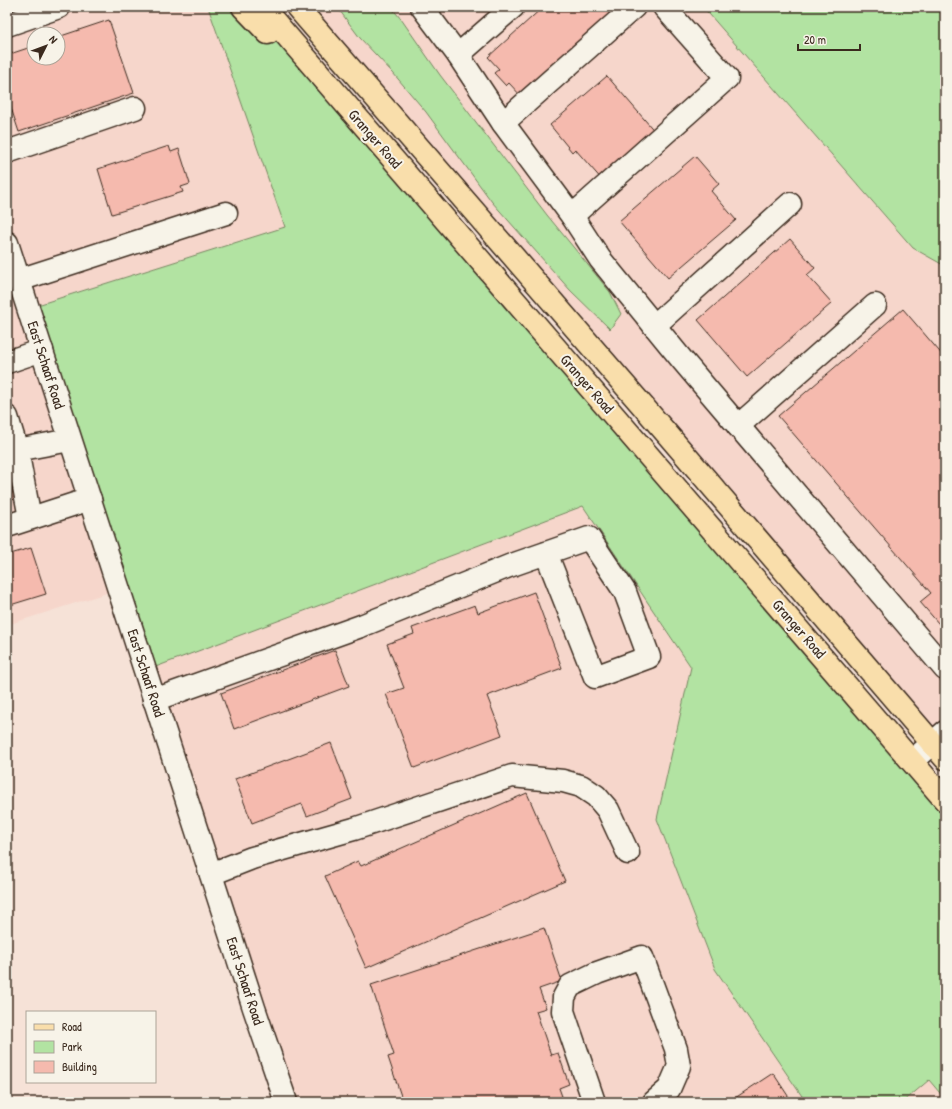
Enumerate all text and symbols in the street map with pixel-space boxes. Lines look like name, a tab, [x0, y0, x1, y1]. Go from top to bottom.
north arrow	[26, 26, 66, 66]
scale bar	[798, 26, 860, 52]
text: 20 m	[804, 31, 826, 48]
text: N	[46, 32, 61, 46]
street label: Granger Road	[344, 105, 407, 173]
street label: East Schaaf Road	[22, 318, 71, 412]
street label: Granger Road	[556, 350, 619, 418]
street label: Granger Road	[768, 595, 831, 663]
street label: East Schaaf Road	[122, 626, 171, 720]
street label: East Schaaf Road	[221, 934, 270, 1028]
legend	[26, 1011, 156, 1083]
text: Road	[62, 1018, 82, 1035]
text: Park	[62, 1038, 82, 1055]
text: Building	[62, 1058, 97, 1075]

